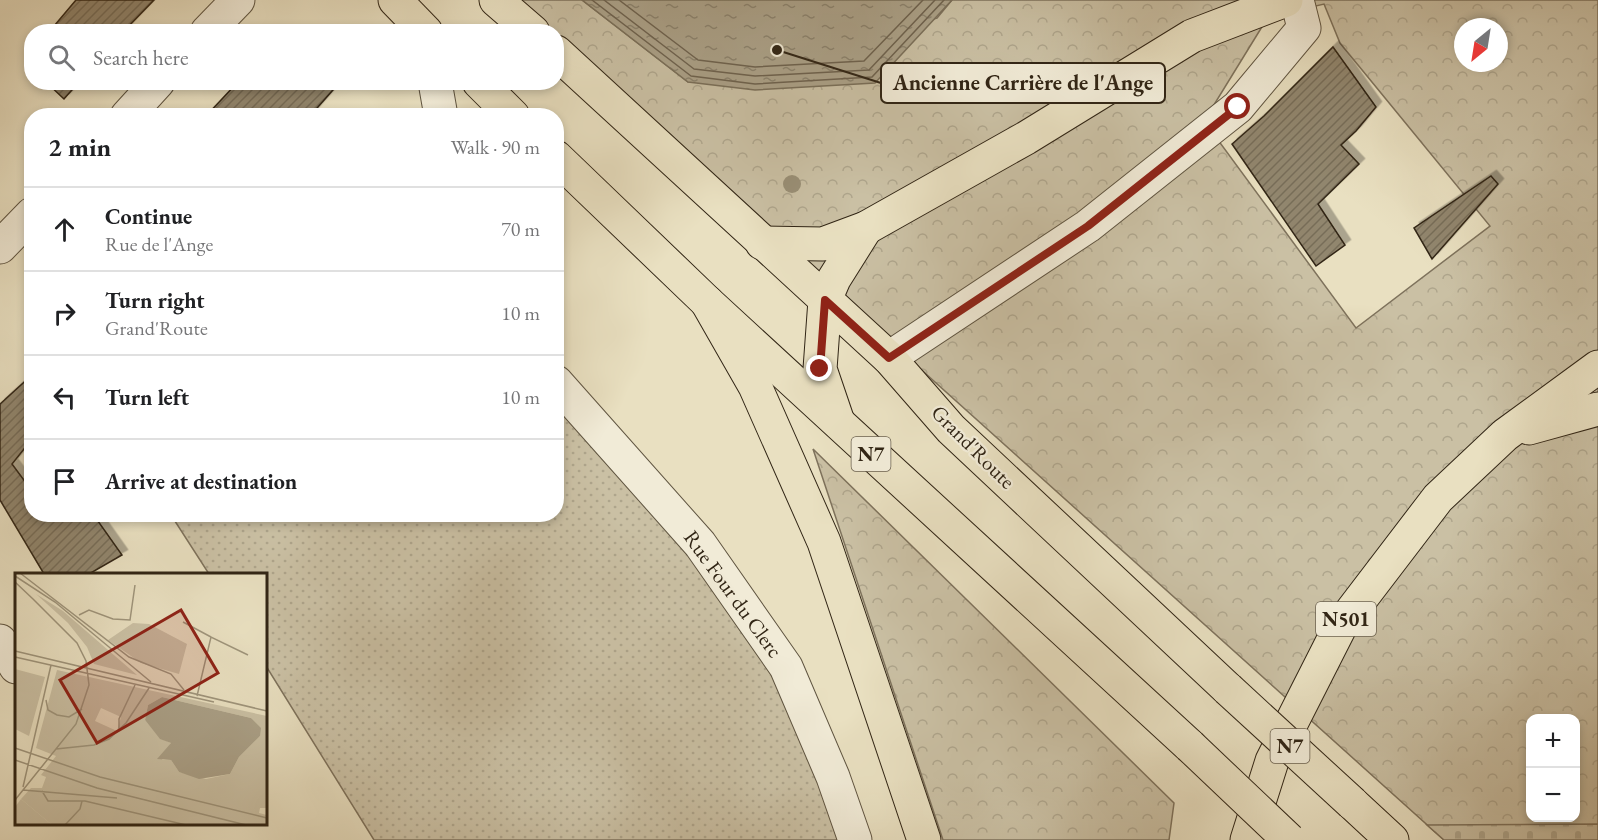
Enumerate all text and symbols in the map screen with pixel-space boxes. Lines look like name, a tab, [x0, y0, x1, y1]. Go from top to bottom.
north arrow	[1454, 18, 1508, 72]
search box	[24, 24, 564, 90]
icon: search	[45, 41, 78, 74]
text: Search here	[93, 43, 188, 72]
callout: Ancienne Carrière de l'Ange	[881, 63, 1165, 103]
text: Ancienne Carrière de l'Ange	[892, 68, 1153, 97]
route start	[1224, 93, 1250, 119]
text: 2 min	[48, 130, 111, 164]
text: Walk · 90 m	[451, 134, 540, 160]
text: Continue	[105, 202, 192, 231]
icon: ahead	[48, 213, 81, 246]
text: 70 m	[501, 216, 540, 242]
text: Rue de l'Ange	[105, 231, 213, 257]
text: Turn right	[105, 286, 204, 315]
icon: right	[48, 297, 81, 330]
text: 10 m	[501, 300, 540, 326]
text: Grand'Route	[105, 315, 208, 341]
route end	[806, 355, 832, 381]
icon: left	[48, 381, 81, 414]
text: Turn left	[105, 383, 189, 412]
text: 10 m	[501, 384, 540, 410]
street label: Grand'Route	[926, 399, 1021, 494]
road number: N7	[852, 437, 890, 471]
icon: arrive	[48, 465, 81, 498]
text: Arrive at destination	[105, 467, 297, 496]
street label: Rue Four du Clerc	[678, 525, 789, 663]
inset map	[15, 573, 267, 825]
road number: N501	[1316, 602, 1376, 636]
map controls	[1526, 714, 1580, 822]
button: +	[1526, 714, 1580, 768]
road number: N7	[1270, 729, 1310, 763]
button: −	[1526, 768, 1580, 822]

